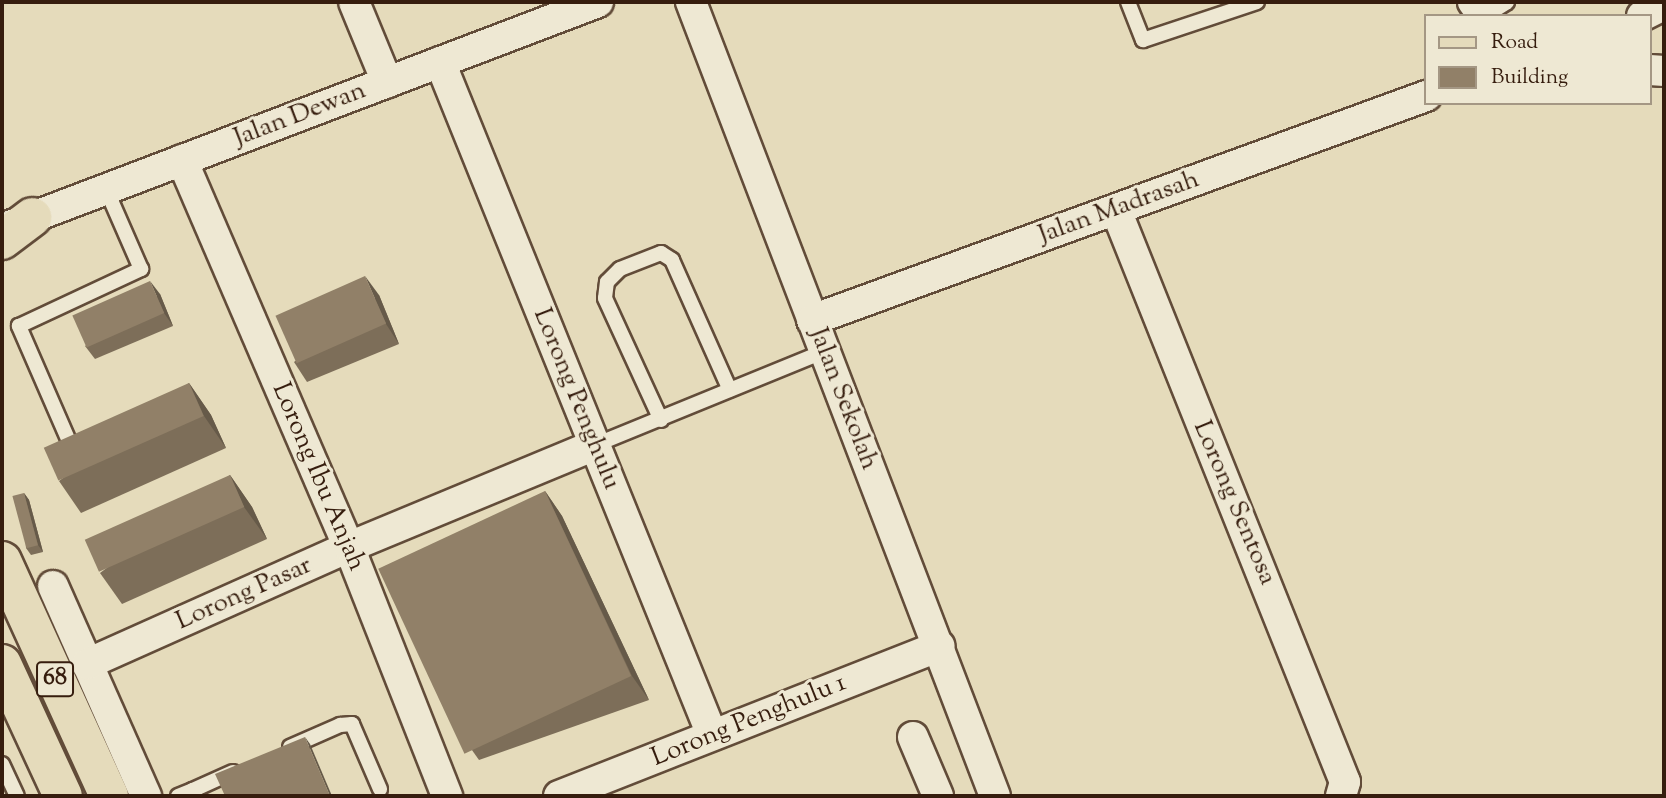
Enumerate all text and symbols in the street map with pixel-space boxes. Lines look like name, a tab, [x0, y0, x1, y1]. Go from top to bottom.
legend	[1424, 14, 1652, 105]
text: Road	[1491, 28, 1538, 58]
text: Building	[1491, 63, 1568, 93]
street label: Jalan Dewan	[230, 76, 370, 154]
street label: Jalan Madrasah	[1034, 164, 1204, 252]
street label: Lorong Penghulu	[525, 304, 627, 494]
street label: Jalan Sekolah	[802, 324, 884, 474]
street label: Lorong Ibu Anjah	[264, 378, 372, 576]
street label: Lorong Sentosa	[1185, 416, 1283, 590]
street label: Lorong Pasar	[171, 550, 317, 638]
road number: 68	[36, 658, 74, 700]
street label: Lorong Penghulu 1	[647, 668, 851, 774]

